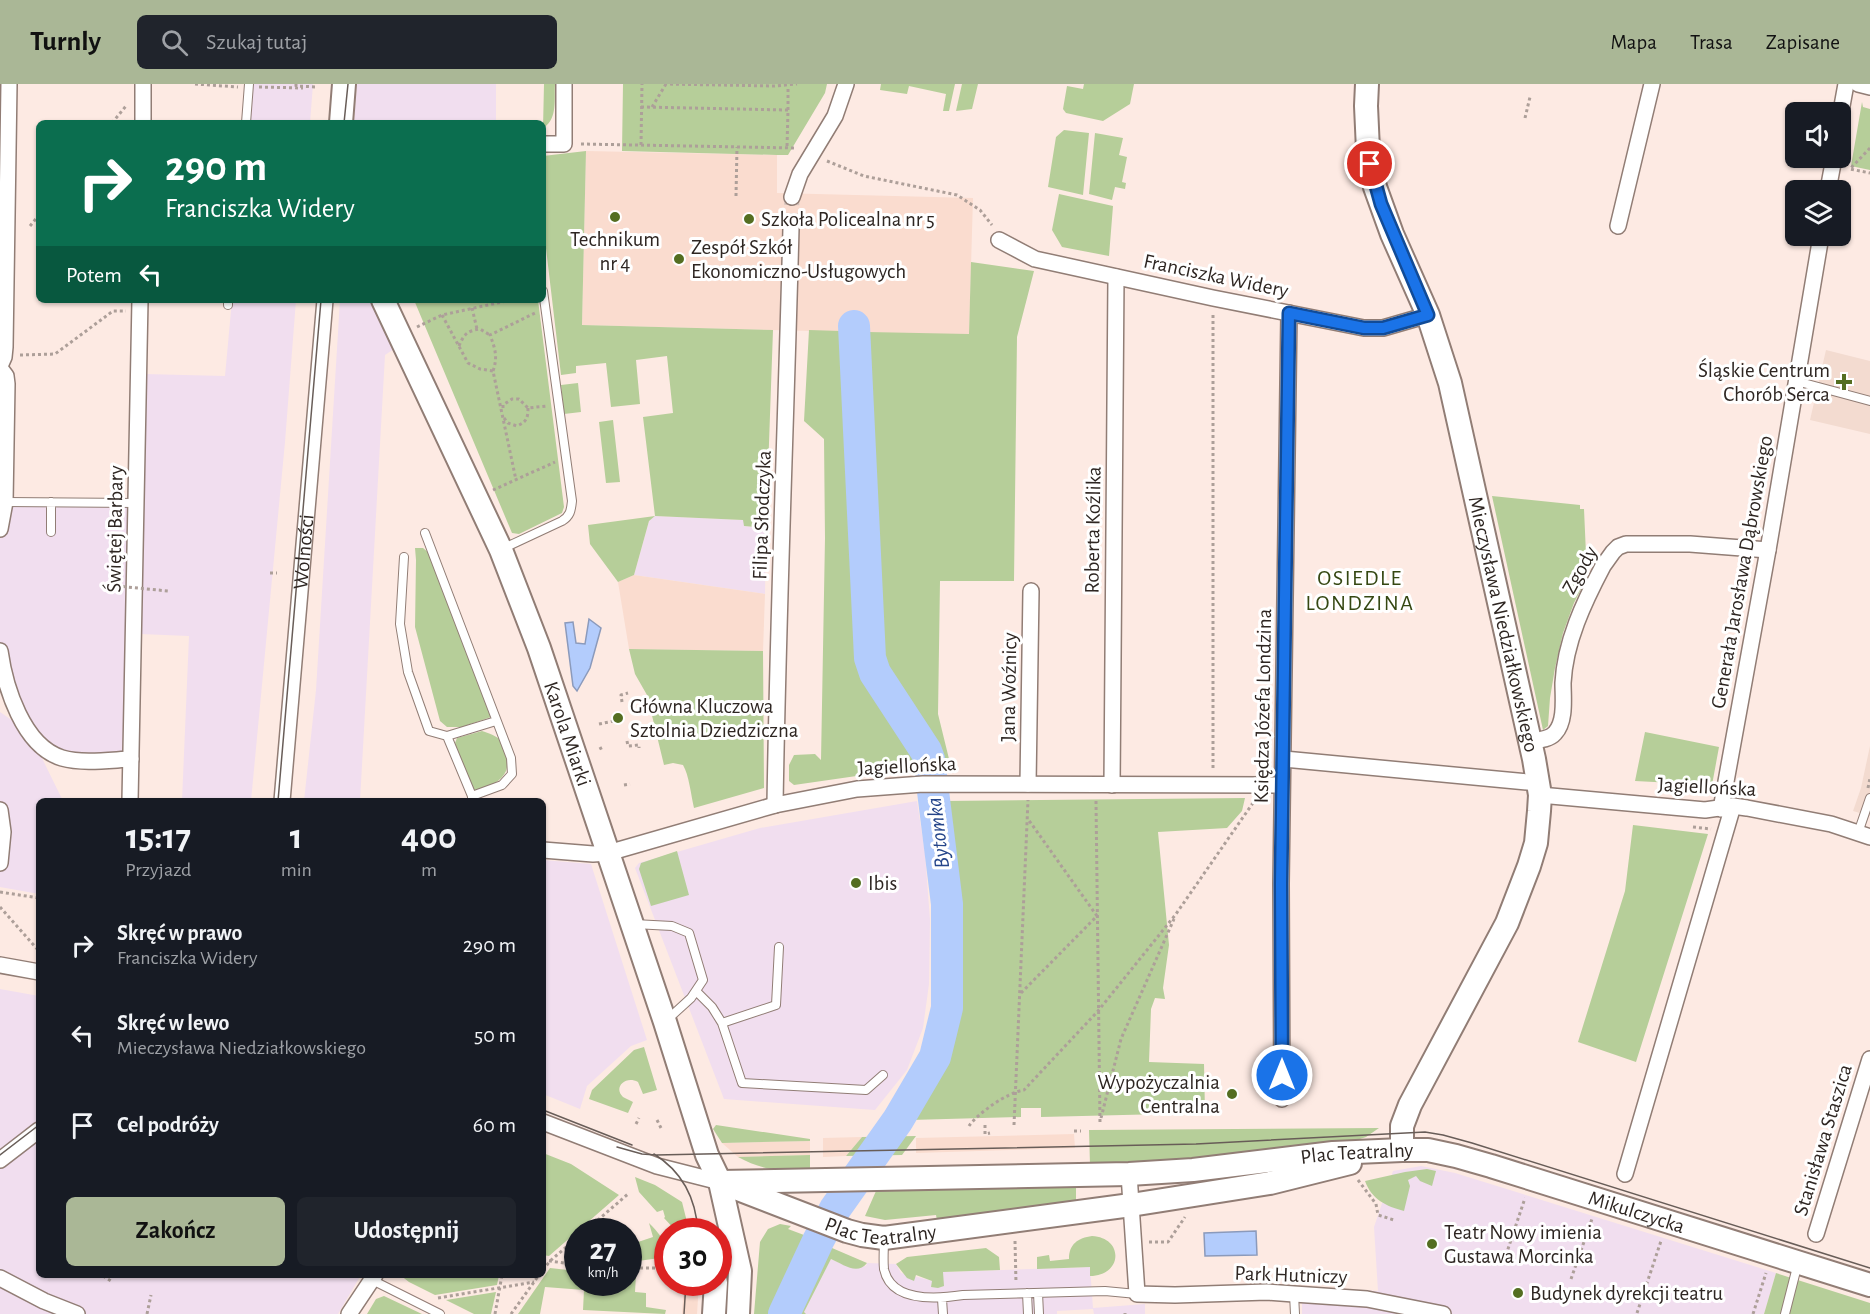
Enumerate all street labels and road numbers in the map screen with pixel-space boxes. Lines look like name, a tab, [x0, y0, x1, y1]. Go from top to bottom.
street label: Franciszka Widery	[1142, 250, 1290, 302]
street label: Generała Jarosława Dąbrowskiego	[1708, 434, 1776, 710]
street label: Filipa Słodczyka	[749, 450, 775, 580]
street label: Świętej Barbary	[100, 465, 127, 593]
street label: Roberta Koźlika	[1081, 466, 1105, 594]
street label: Mieczysława Niedziałkowskiego	[1465, 494, 1543, 754]
street label: Wolności	[290, 513, 317, 590]
street label: Zgody	[1558, 543, 1602, 597]
street label: Księdza Józefa Londzina	[1251, 608, 1275, 804]
street label: Jana Woźnicy	[998, 632, 1020, 742]
street label: Karola Miarki	[541, 679, 595, 789]
street label: Jagiellońska	[857, 753, 957, 779]
street label: Jagiellońska	[1657, 774, 1757, 800]
street label: Stanisława Staszica	[1790, 1062, 1856, 1218]
street label: Plac Teatralny	[1299, 1139, 1413, 1167]
street label: Mikulczycka	[1586, 1187, 1688, 1237]
street label: Plac Teatralny	[822, 1213, 938, 1249]
street label: Park Hutniczy	[1234, 1263, 1348, 1287]

